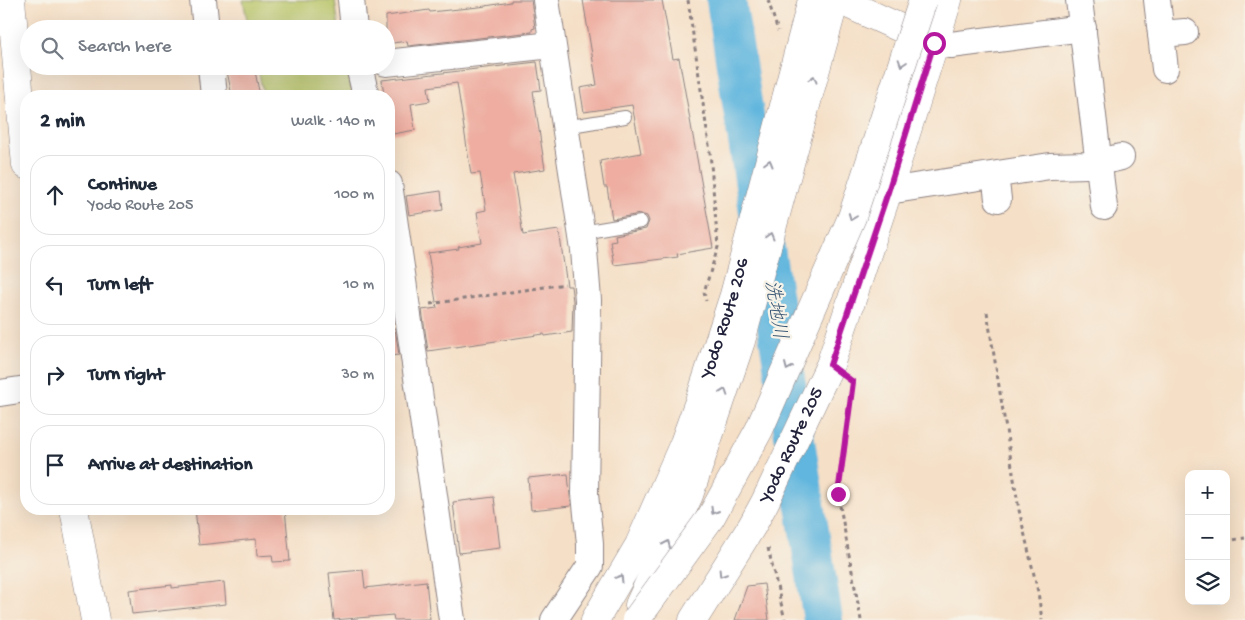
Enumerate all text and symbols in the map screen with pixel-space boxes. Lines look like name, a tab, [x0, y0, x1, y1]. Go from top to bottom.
search box	[20, 20, 395, 75]
route start	[923, 32, 946, 55]
icon: search	[38, 34, 66, 62]
text: Search here	[78, 36, 172, 59]
one-way arrow	[898, 58, 908, 67]
one-way arrow	[807, 76, 817, 84]
text: 2 min	[40, 110, 85, 135]
text: Walk · 140 m	[291, 113, 375, 132]
one-way arrow	[763, 159, 774, 168]
text: Continue	[88, 174, 157, 197]
icon: ahead	[41, 181, 69, 209]
text: 100 m	[334, 186, 374, 205]
text: Yodo Route 205	[88, 197, 193, 216]
one-way arrow	[847, 213, 857, 221]
one-way arrow	[765, 232, 775, 241]
street label: Yodo Route 206	[695, 255, 755, 383]
icon: left	[41, 271, 69, 299]
text: Turn left	[88, 274, 152, 297]
text: 10 m	[343, 276, 374, 295]
water label: 洗地川	[758, 278, 792, 341]
icon: right	[41, 361, 69, 389]
one-way arrow	[783, 362, 794, 371]
text: Turn right	[88, 364, 164, 387]
text: 30 m	[341, 366, 374, 385]
street label: Yodo Route 205	[754, 384, 829, 509]
one-way arrow	[718, 388, 728, 396]
icon: arrive	[41, 451, 69, 479]
text: Arrive at destination	[88, 454, 252, 477]
map controls	[1185, 470, 1230, 605]
button: +	[1185, 470, 1230, 515]
route end	[827, 483, 850, 506]
one-way arrow	[710, 506, 720, 515]
button: −	[1185, 515, 1230, 560]
one-way arrow	[660, 540, 671, 549]
button: layers	[1185, 560, 1230, 605]
one-way arrow	[719, 568, 728, 577]
one-way arrow	[613, 575, 623, 584]

